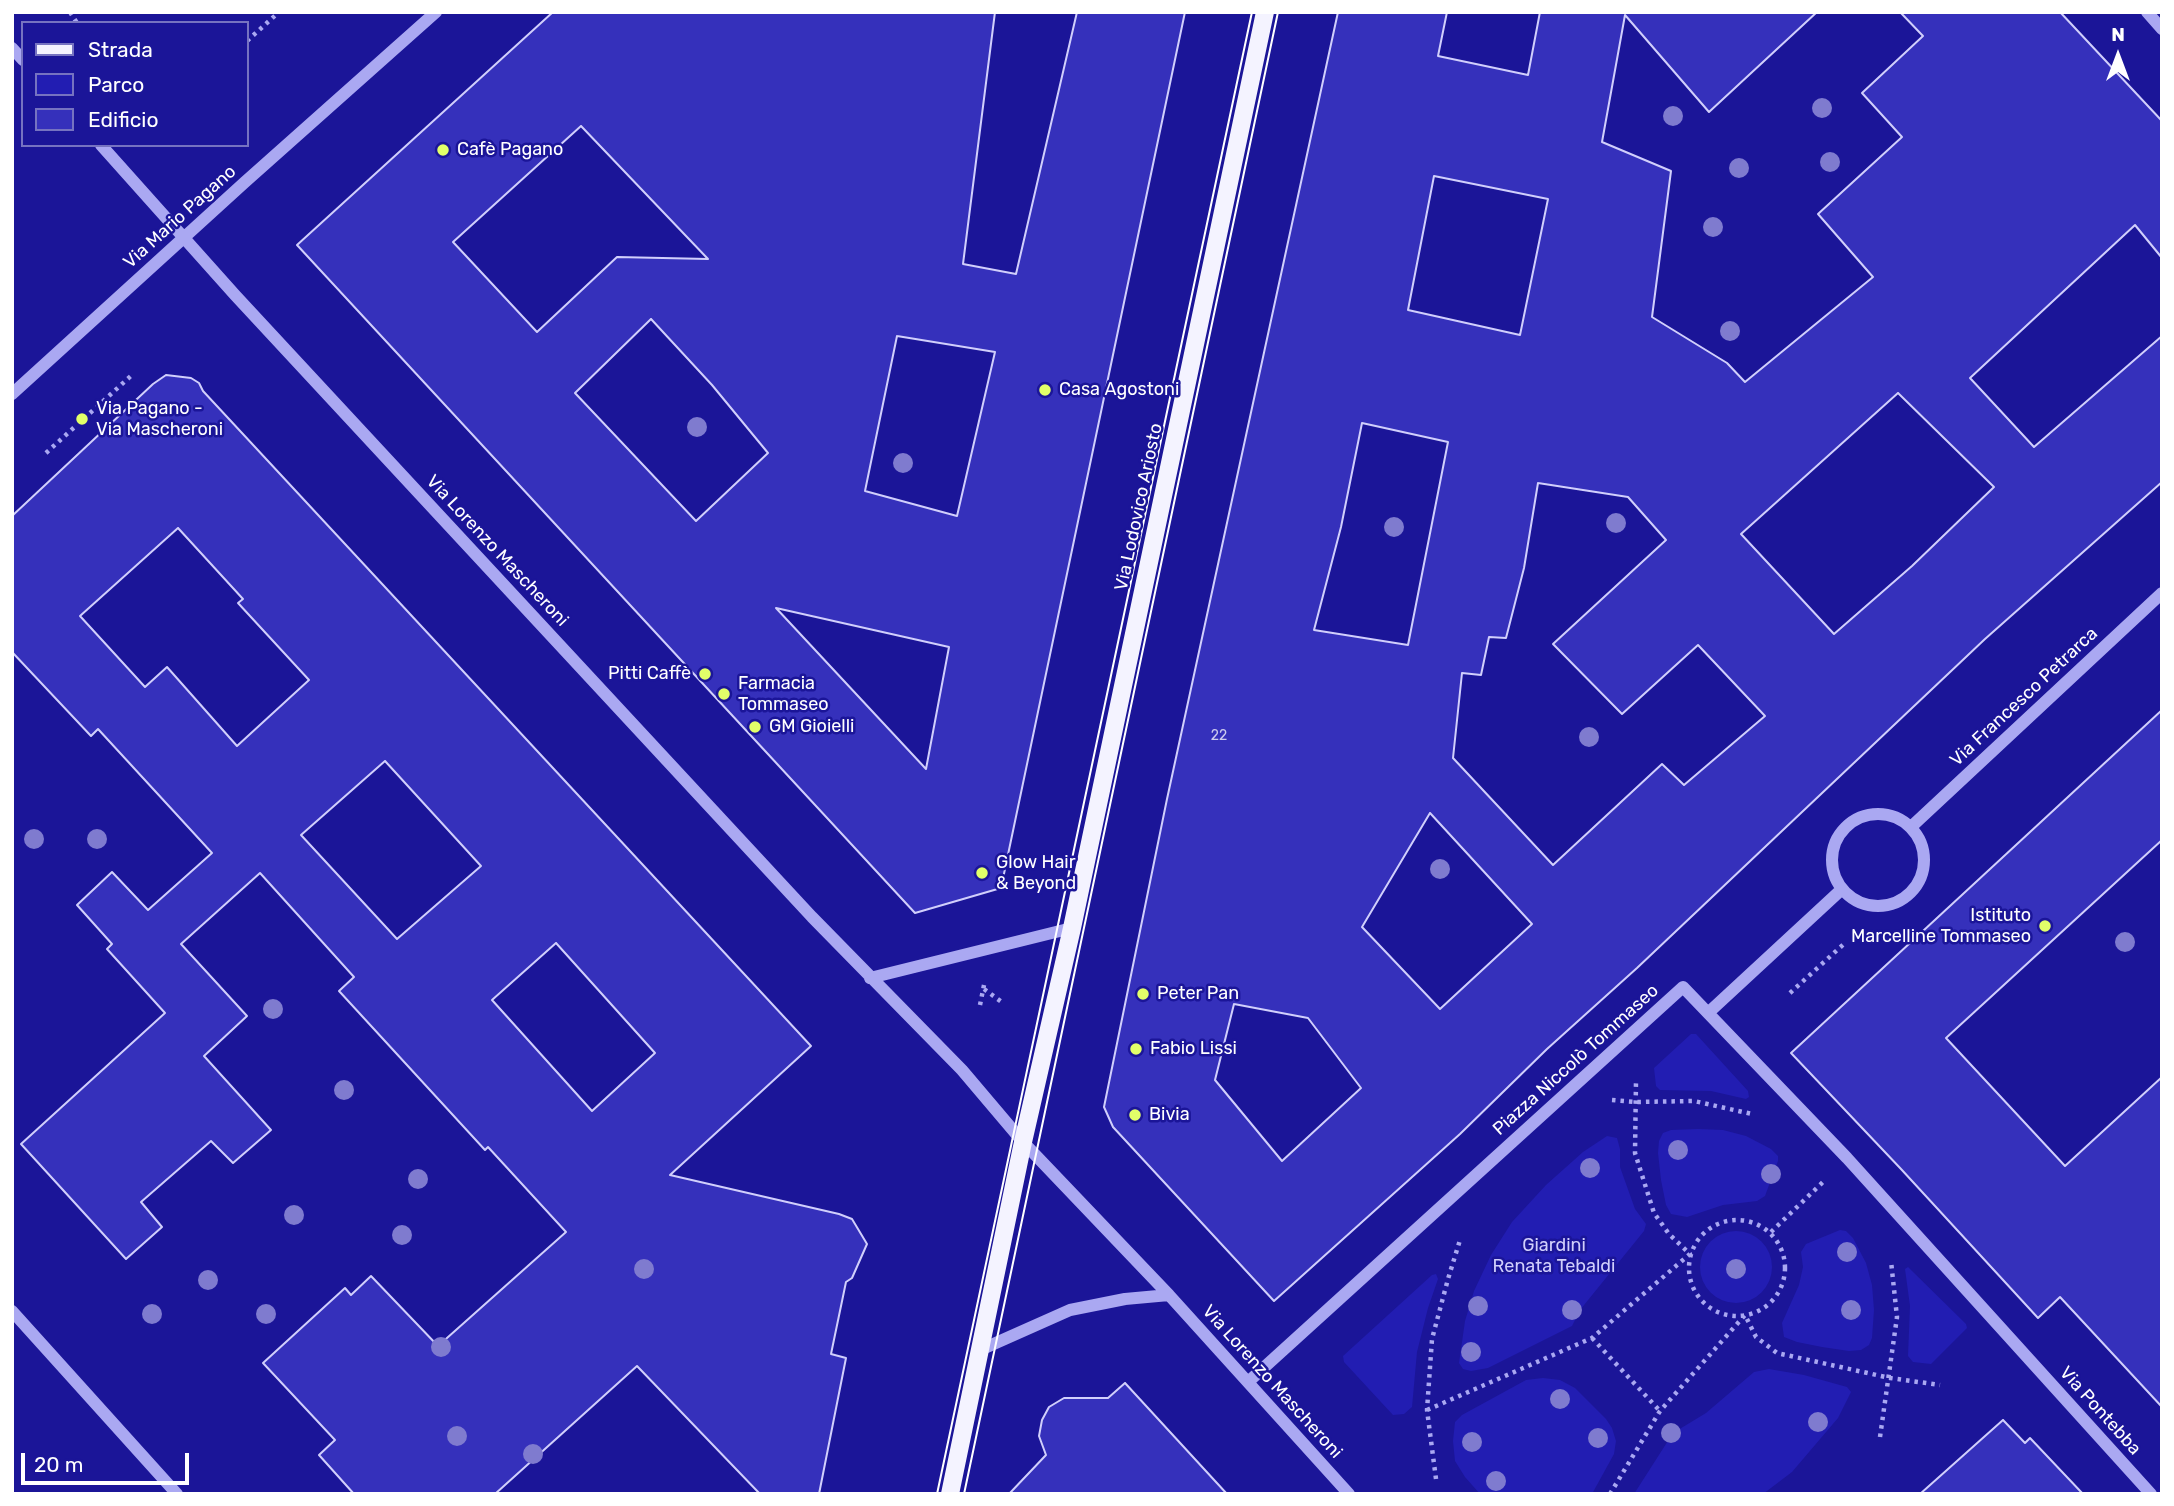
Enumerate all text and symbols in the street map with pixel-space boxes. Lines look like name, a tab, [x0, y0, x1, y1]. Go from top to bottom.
legend	[21, 21, 248, 147]
north arrow	[2083, 21, 2153, 91]
text: N	[2111, 23, 2125, 46]
text: Strada	[88, 37, 153, 62]
text: Parco	[88, 72, 144, 97]
text: Edificio	[88, 107, 158, 132]
place label: Cafè Pagano	[457, 139, 563, 161]
marker: Cafè Pagano	[435, 142, 451, 158]
street label: Via Mario Pagano	[119, 161, 241, 273]
place label: Casa Agostoni	[1059, 379, 1179, 401]
marker: Casa Agostoni	[1037, 382, 1053, 398]
place label: Via Pagano - Via Mascheroni	[96, 398, 223, 440]
marker: Via Pagano - Via Mascheroni	[74, 411, 90, 427]
street label: Via Lodovico Ariosto	[1111, 421, 1167, 593]
street label: Via Lorenzo Mascheroni	[421, 471, 573, 631]
street label: Via Francesco Petrarca	[1946, 623, 2102, 771]
place label: Pitti Caffè	[608, 663, 691, 685]
marker: Pitti Caffè	[697, 666, 713, 682]
place label: Farmacia Tommaseo	[738, 673, 829, 716]
marker: Farmacia Tommaseo	[716, 686, 732, 702]
place label: GM Gioielli	[769, 716, 854, 738]
marker: GM Gioielli	[747, 719, 763, 735]
house number: 22	[1211, 728, 1227, 744]
place label: Glow Hair & Beyond	[996, 852, 1076, 894]
marker: Glow Hair & Beyond	[974, 865, 990, 881]
place label: Istituto Marcelline Tommaseo	[1851, 905, 2031, 948]
marker: Istituto Marcelline Tommaseo	[2037, 918, 2053, 934]
street label: Piazza Niccolò Tommaseo	[1489, 980, 1663, 1140]
place label: Peter Pan	[1157, 983, 1239, 1005]
marker: Peter Pan	[1135, 986, 1151, 1002]
place label: Fabio Lissi	[1150, 1038, 1237, 1060]
marker: Fabio Lissi	[1128, 1041, 1144, 1057]
place label: Bivia	[1149, 1104, 1190, 1126]
marker: Bivia	[1127, 1107, 1143, 1123]
park label: Giardini Renata Tebaldi	[1493, 1235, 1615, 1278]
street label: Via Lorenzo Mascheroni	[1197, 1301, 1347, 1463]
street label: Via Pontebba	[2055, 1362, 2145, 1460]
scale bar	[24, 1440, 192, 1484]
text: 20 m	[34, 1452, 83, 1477]

